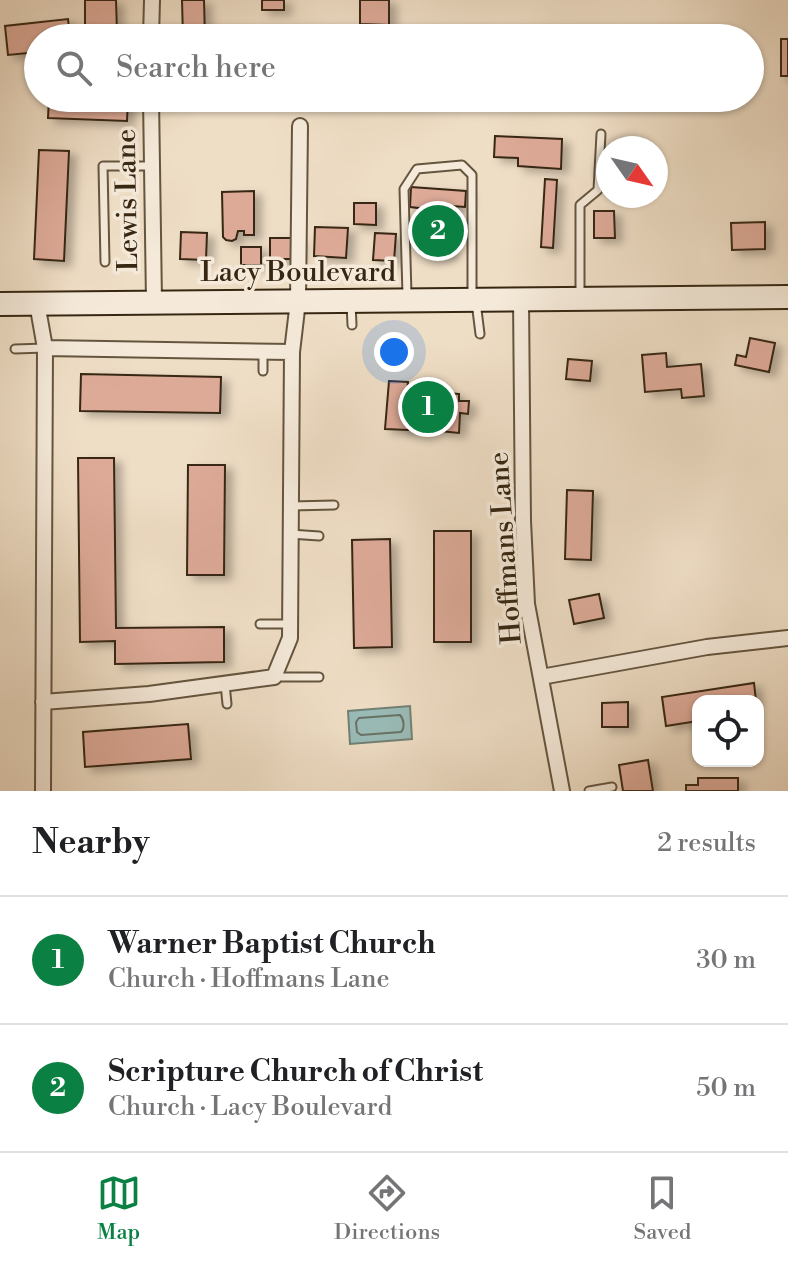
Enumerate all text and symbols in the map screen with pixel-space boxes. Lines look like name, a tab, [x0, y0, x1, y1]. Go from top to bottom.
search box	[24, 24, 764, 112]
icon: search	[52, 46, 96, 90]
text: Search here	[116, 49, 276, 87]
street label: Lewis Lane	[109, 128, 146, 272]
north arrow	[596, 136, 668, 208]
pin: 2	[412, 201, 464, 261]
street label: Lacy Boulevard	[200, 255, 396, 290]
your location	[374, 332, 414, 372]
pin: 1	[402, 377, 454, 437]
street label: Hoffmans Lane	[481, 451, 530, 645]
map controls	[692, 695, 764, 767]
button: locate	[692, 695, 764, 767]
text: Nearby	[32, 822, 150, 864]
text: 2 results	[657, 827, 756, 859]
text: Warner Baptist Church	[108, 925, 436, 963]
text: 1	[52, 944, 64, 976]
text: 30 m	[696, 944, 756, 976]
text: Church · Hoffmans Lane	[108, 963, 390, 995]
text: Scripture Church of Christ	[108, 1053, 483, 1091]
text: 2	[50, 1072, 66, 1104]
text: 50 m	[696, 1072, 756, 1104]
text: Church · Lacy Boulevard	[108, 1091, 392, 1123]
tab: Map	[97, 1171, 141, 1246]
tab: Directions	[334, 1171, 440, 1246]
tab: Saved	[634, 1171, 691, 1246]

